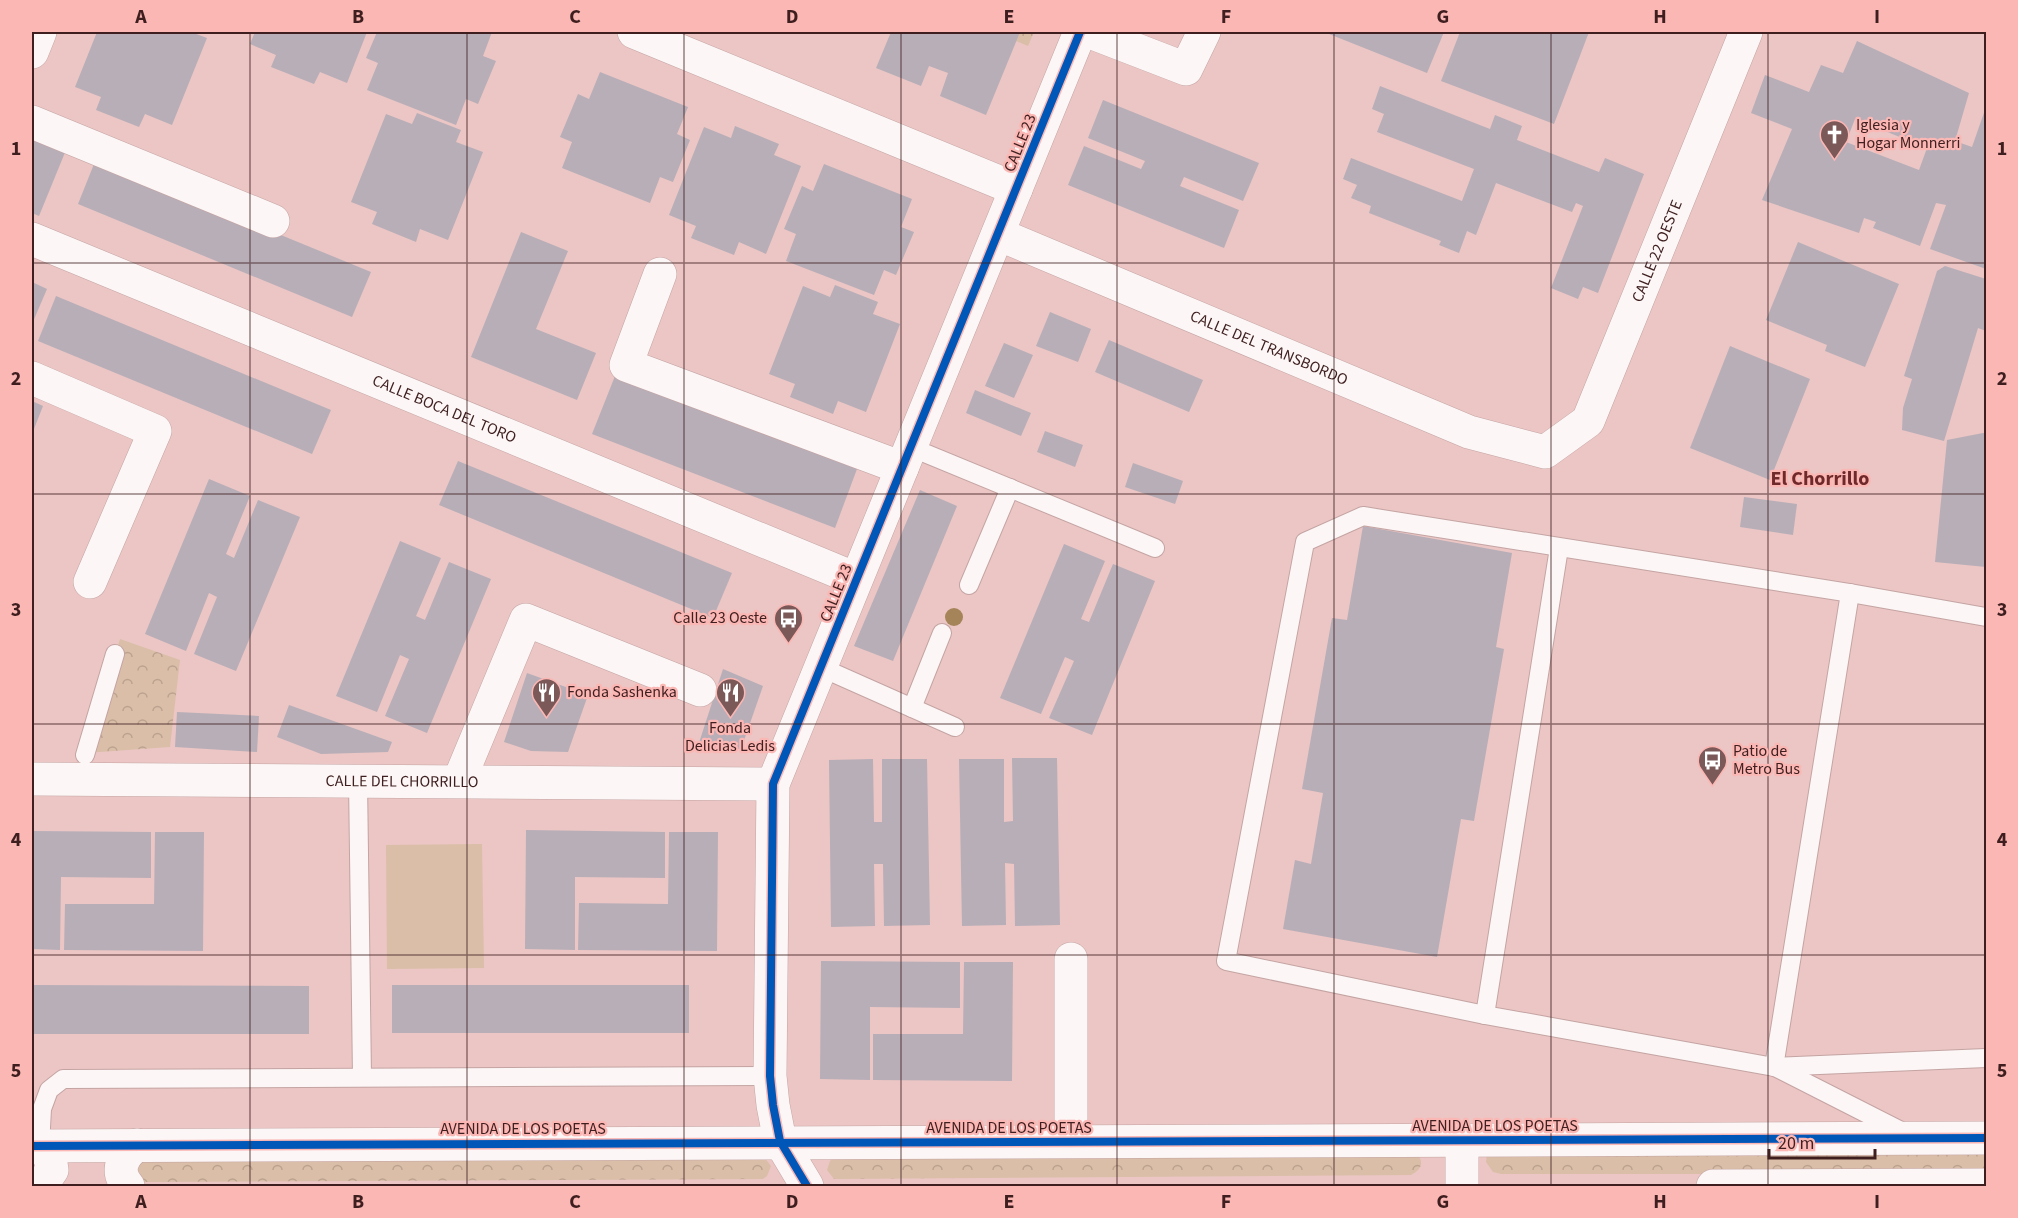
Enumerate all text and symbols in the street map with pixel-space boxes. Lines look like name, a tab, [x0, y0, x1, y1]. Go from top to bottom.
text: A	[134, 3, 147, 31]
text: B	[352, 3, 364, 31]
text: C	[569, 3, 581, 31]
text: D	[786, 3, 798, 31]
text: E	[1004, 3, 1014, 31]
text: F	[1221, 3, 1231, 31]
text: G	[1437, 3, 1449, 31]
text: H	[1653, 3, 1667, 31]
text: I	[1874, 3, 1880, 31]
street label: CALLE 23	[998, 111, 1042, 175]
place label: Iglesia y Hogar Monnerri	[1856, 114, 1961, 154]
church icon: Iglesia y Hogar Monnerri	[1819, 118, 1851, 160]
text: 1	[11, 135, 21, 163]
text: 1	[1997, 135, 2007, 163]
street label: CALLE 22 OESTE	[1626, 197, 1688, 305]
street label: CALLE DEL TRANSBORDO	[1187, 305, 1351, 391]
text: 2	[11, 365, 21, 393]
text: 2	[1997, 365, 2007, 393]
street label: CALLE BOCA DEL TORO	[369, 370, 520, 449]
district label: El Chorrillo	[1771, 465, 1869, 493]
street label: CALLE 23	[814, 561, 858, 625]
text: 3	[11, 596, 21, 624]
text: 3	[1997, 596, 2007, 624]
bus stop icon: Calle 23 Oeste	[772, 602, 804, 644]
place label: Calle 23 Oeste	[673, 607, 767, 629]
restaurant icon: Fonda Sashenka	[530, 676, 562, 718]
restaurant icon: Fonda Delicias Ledis	[714, 676, 746, 718]
place label: Fonda Sashenka	[567, 681, 677, 703]
place label: Fonda Delicias Ledis	[685, 717, 775, 757]
place label: Patio de Metro Bus	[1733, 740, 1800, 780]
bus stop icon: Patio de Metro Bus	[1696, 744, 1728, 786]
street label: CALLE DEL CHORRILLO	[326, 770, 478, 793]
text: 4	[11, 826, 22, 854]
text: 4	[1997, 826, 2008, 854]
text: 5	[11, 1057, 21, 1085]
text: 5	[1997, 1057, 2007, 1085]
street label: AVENIDA DE LOS POETAS	[1412, 1115, 1578, 1137]
street label: AVENIDA DE LOS POETAS	[926, 1117, 1092, 1139]
street label: AVENIDA DE LOS POETAS	[440, 1118, 606, 1140]
scale bar	[1769, 1122, 1876, 1160]
text: 20 m	[1778, 1131, 1814, 1156]
text: A	[134, 1188, 147, 1216]
text: B	[352, 1188, 364, 1216]
text: C	[569, 1188, 581, 1216]
text: D	[786, 1188, 798, 1216]
text: E	[1004, 1188, 1014, 1216]
text: F	[1221, 1188, 1231, 1216]
text: G	[1437, 1188, 1449, 1216]
text: H	[1653, 1188, 1667, 1216]
text: I	[1874, 1188, 1880, 1216]

